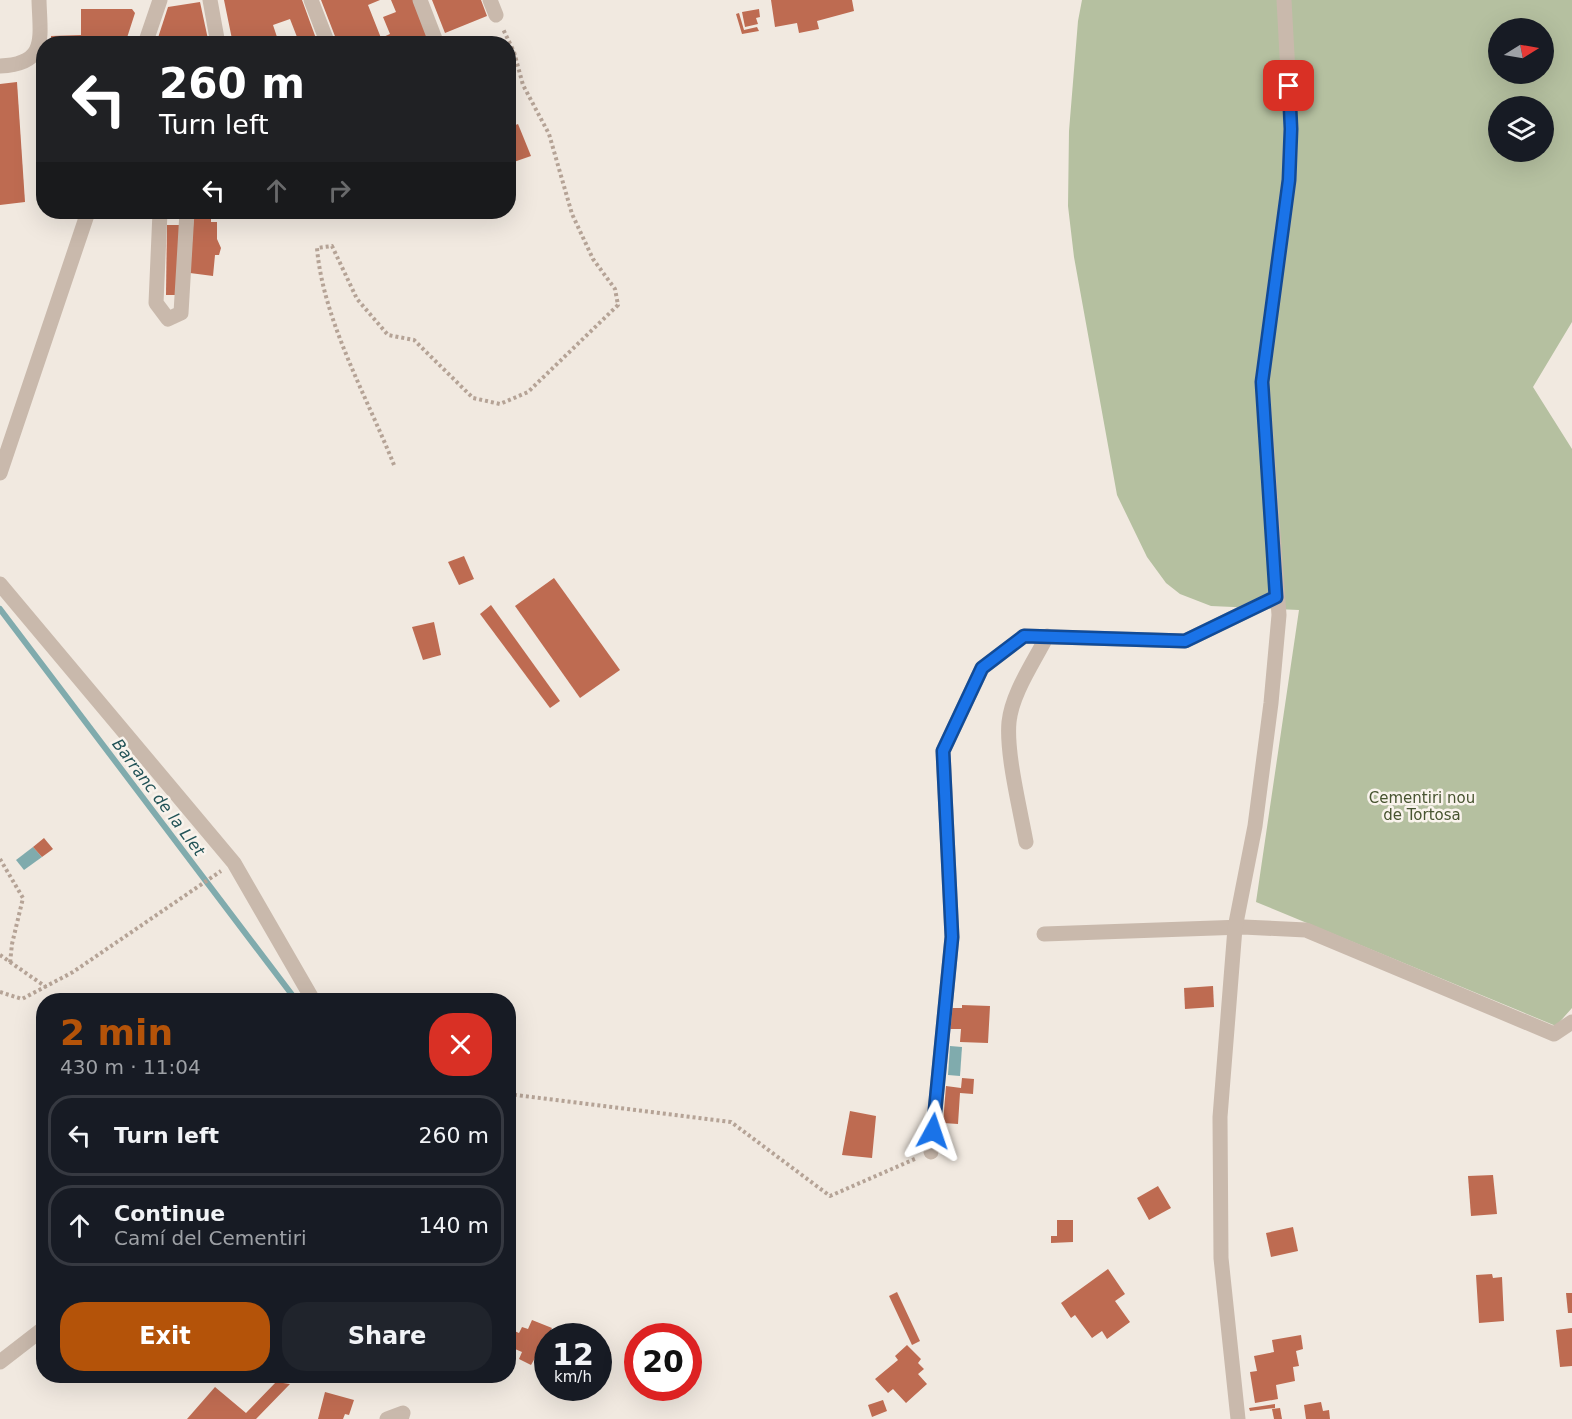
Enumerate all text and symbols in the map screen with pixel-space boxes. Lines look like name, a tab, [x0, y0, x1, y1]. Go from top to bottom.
north arrow	[1488, 18, 1554, 84]
map controls	[1488, 18, 1554, 162]
text: 260 m	[159, 59, 305, 108]
icon: left	[60, 60, 138, 138]
pin	[1263, 60, 1314, 111]
icon: arrive	[1272, 69, 1305, 102]
button: layers	[1488, 96, 1554, 162]
text: Turn left	[159, 109, 269, 140]
icon: left	[197, 174, 230, 207]
icon: ahead	[260, 174, 293, 207]
icon: right	[323, 174, 356, 207]
water label: Barranc de la Llet	[108, 735, 209, 860]
park label: Cementiri nou de Tortosa	[1369, 789, 1475, 824]
text: 2 min	[60, 1012, 173, 1053]
button: close	[429, 1013, 492, 1076]
text: 430 m · 11:04	[60, 1055, 201, 1079]
position arrow	[901, 1099, 965, 1163]
icon: left	[63, 1119, 96, 1152]
text: Turn left	[114, 1123, 219, 1148]
text: 260 m	[419, 1123, 489, 1148]
text: Continue	[114, 1201, 225, 1226]
icon: ahead	[63, 1209, 96, 1242]
text: 140 m	[419, 1213, 489, 1238]
text: Camí del Cementiri	[114, 1226, 306, 1250]
button: Exit	[60, 1302, 270, 1371]
button: Share	[282, 1302, 492, 1371]
speed limit sign: 20	[624, 1323, 702, 1401]
text: 12	[552, 1337, 594, 1372]
text: km/h	[554, 1368, 592, 1386]

